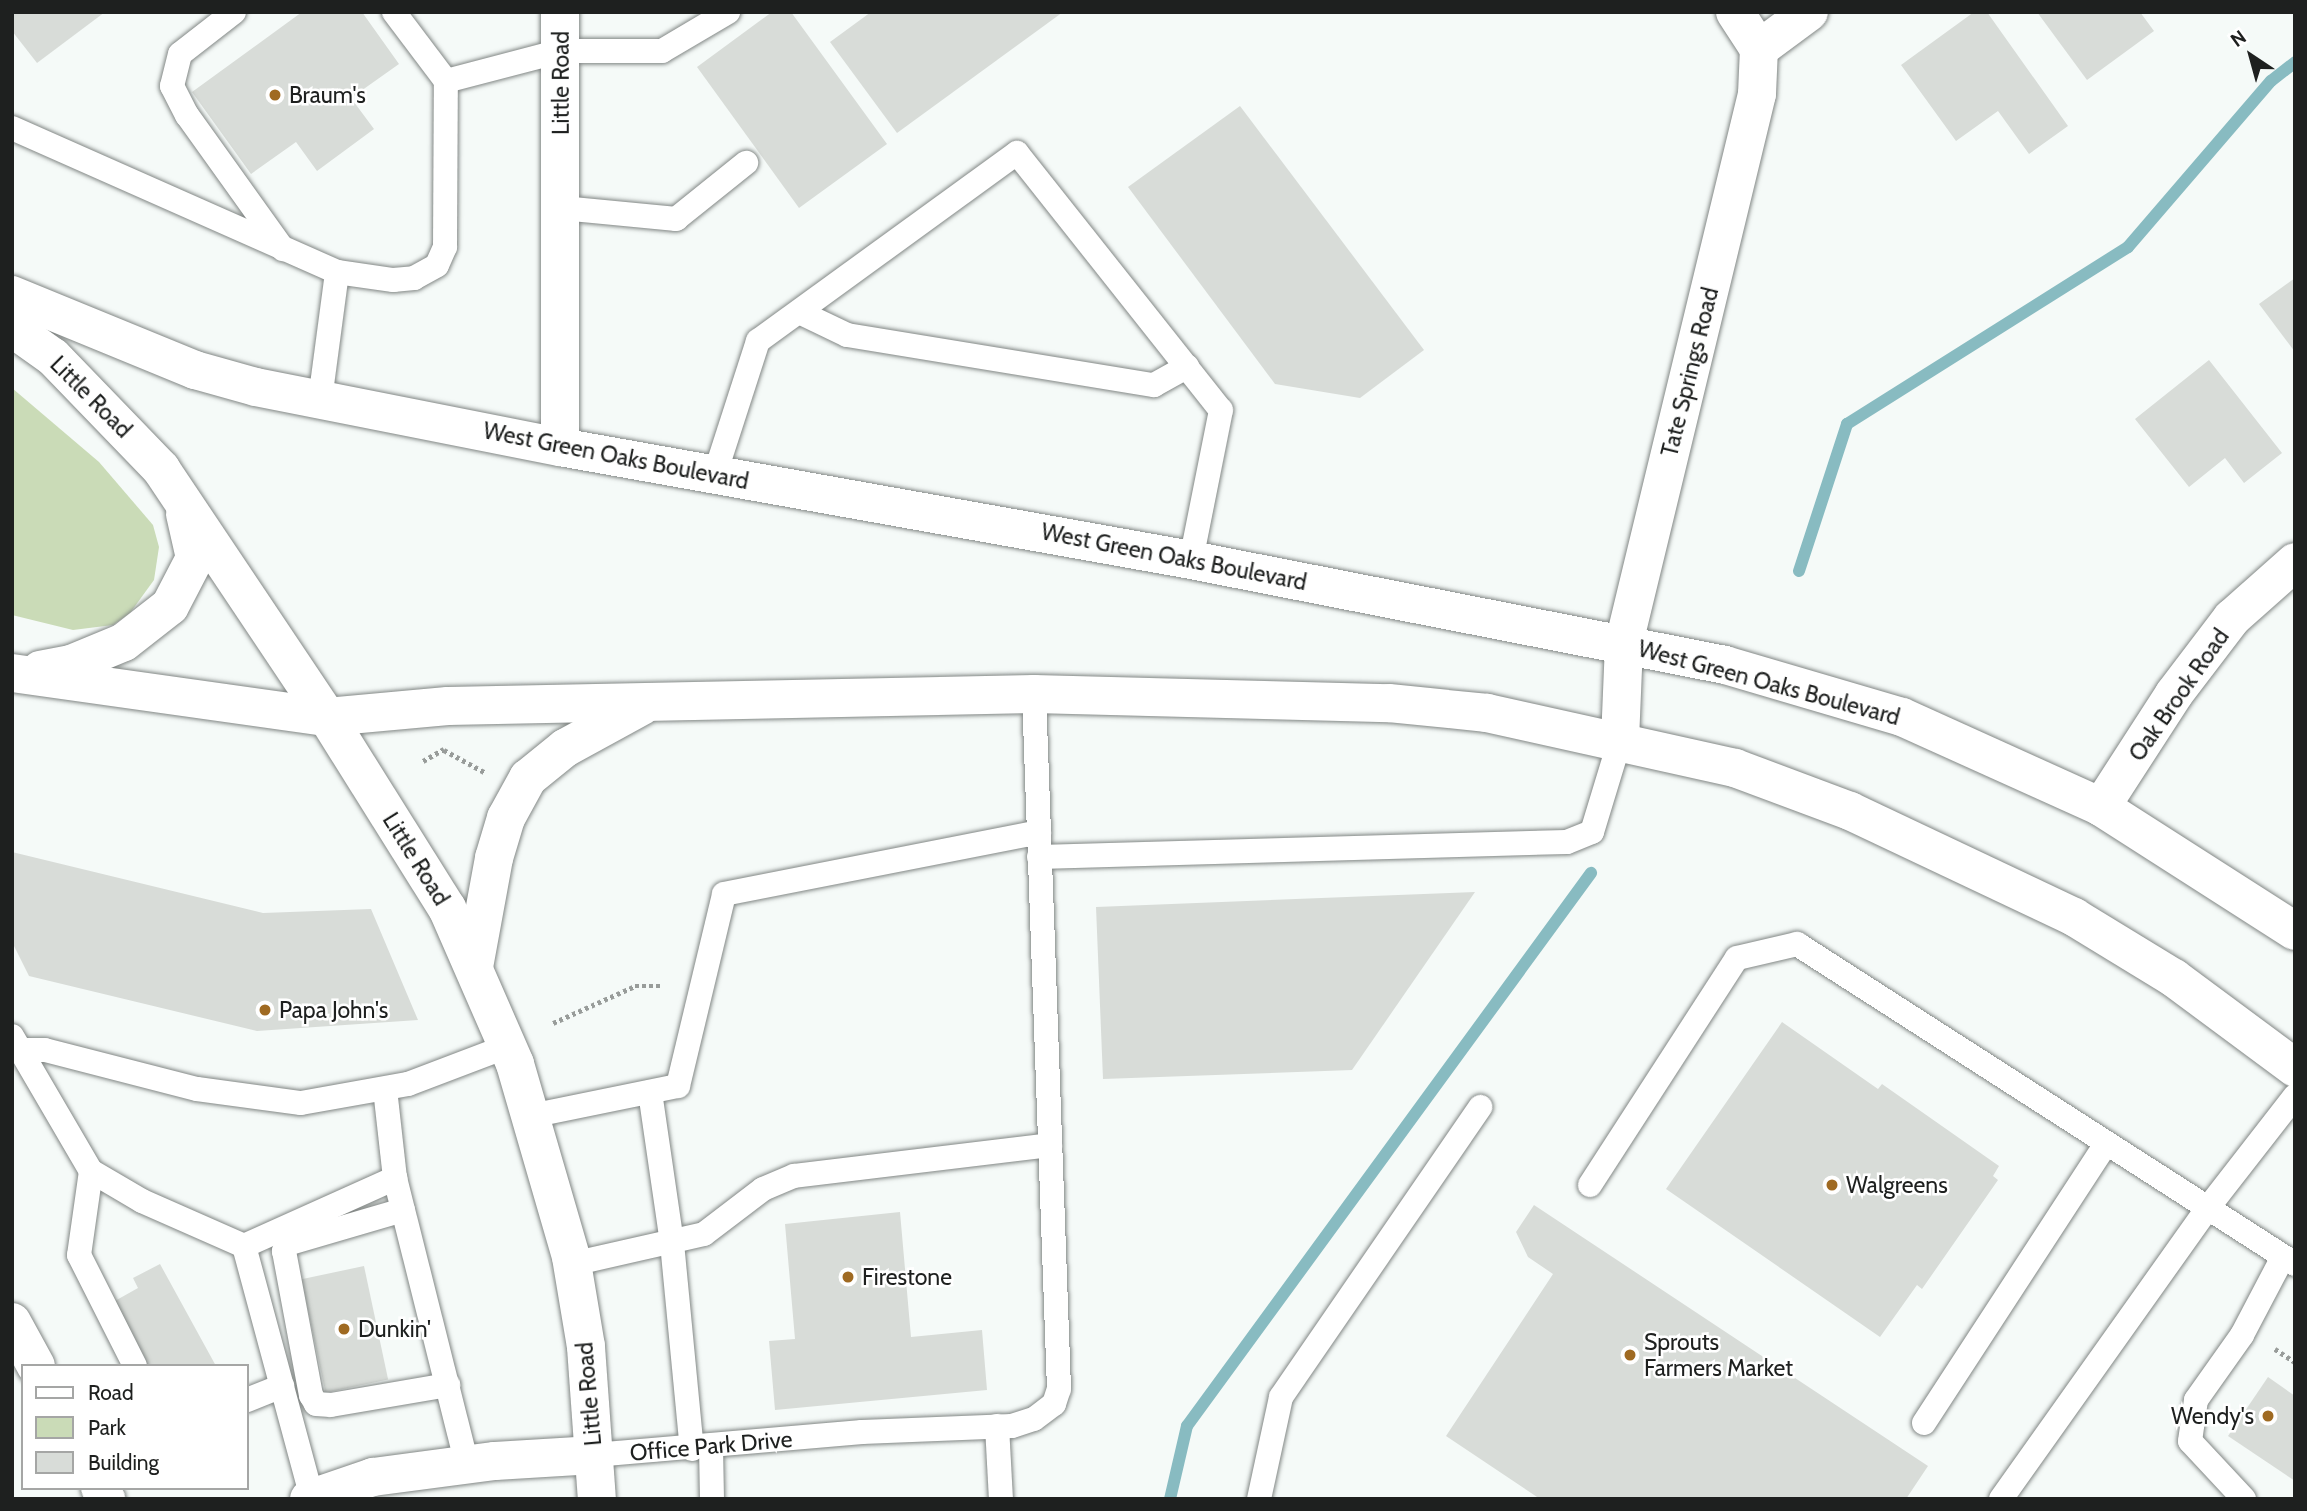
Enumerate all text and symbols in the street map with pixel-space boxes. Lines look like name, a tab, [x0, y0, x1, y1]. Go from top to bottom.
north arrow	[2216, 21, 2286, 91]
text: N	[2226, 25, 2251, 52]
street label: Little Road	[547, 31, 575, 135]
place label: Braum's	[289, 81, 366, 109]
marker: Braum's	[267, 87, 283, 103]
street label: Tate Springs Road	[1656, 285, 1724, 459]
street label: Little Road	[44, 350, 138, 444]
street label: West Green Oaks Boulevard	[481, 417, 751, 495]
street label: West Green Oaks Boulevard	[1039, 518, 1309, 596]
street label: Oak Brook Road	[2123, 623, 2235, 767]
street label: West Green Oaks Boulevard	[1635, 635, 1903, 731]
street label: Little Road	[377, 808, 455, 910]
place label: Papa John's	[279, 996, 388, 1024]
marker: Papa John's	[257, 1002, 273, 1018]
place label: Walgreens	[1846, 1171, 1948, 1199]
marker: Walgreens	[1824, 1177, 1840, 1193]
place label: Firestone	[862, 1263, 952, 1291]
marker: Firestone	[840, 1269, 856, 1285]
place label: Dunkin'	[358, 1315, 431, 1343]
marker: Dunkin'	[336, 1321, 352, 1337]
place label: Sprouts Farmers Market	[1644, 1328, 1793, 1382]
street label: Little Road	[571, 1341, 607, 1447]
marker: Sprouts Farmers Market	[1622, 1347, 1638, 1363]
legend	[21, 1364, 248, 1490]
text: Road	[88, 1380, 134, 1405]
place label: Wendy's	[2171, 1402, 2254, 1430]
marker: Wendy's	[2260, 1408, 2276, 1424]
text: Park	[88, 1415, 126, 1440]
street label: Office Park Drive	[629, 1425, 793, 1467]
text: Building	[88, 1450, 159, 1475]

